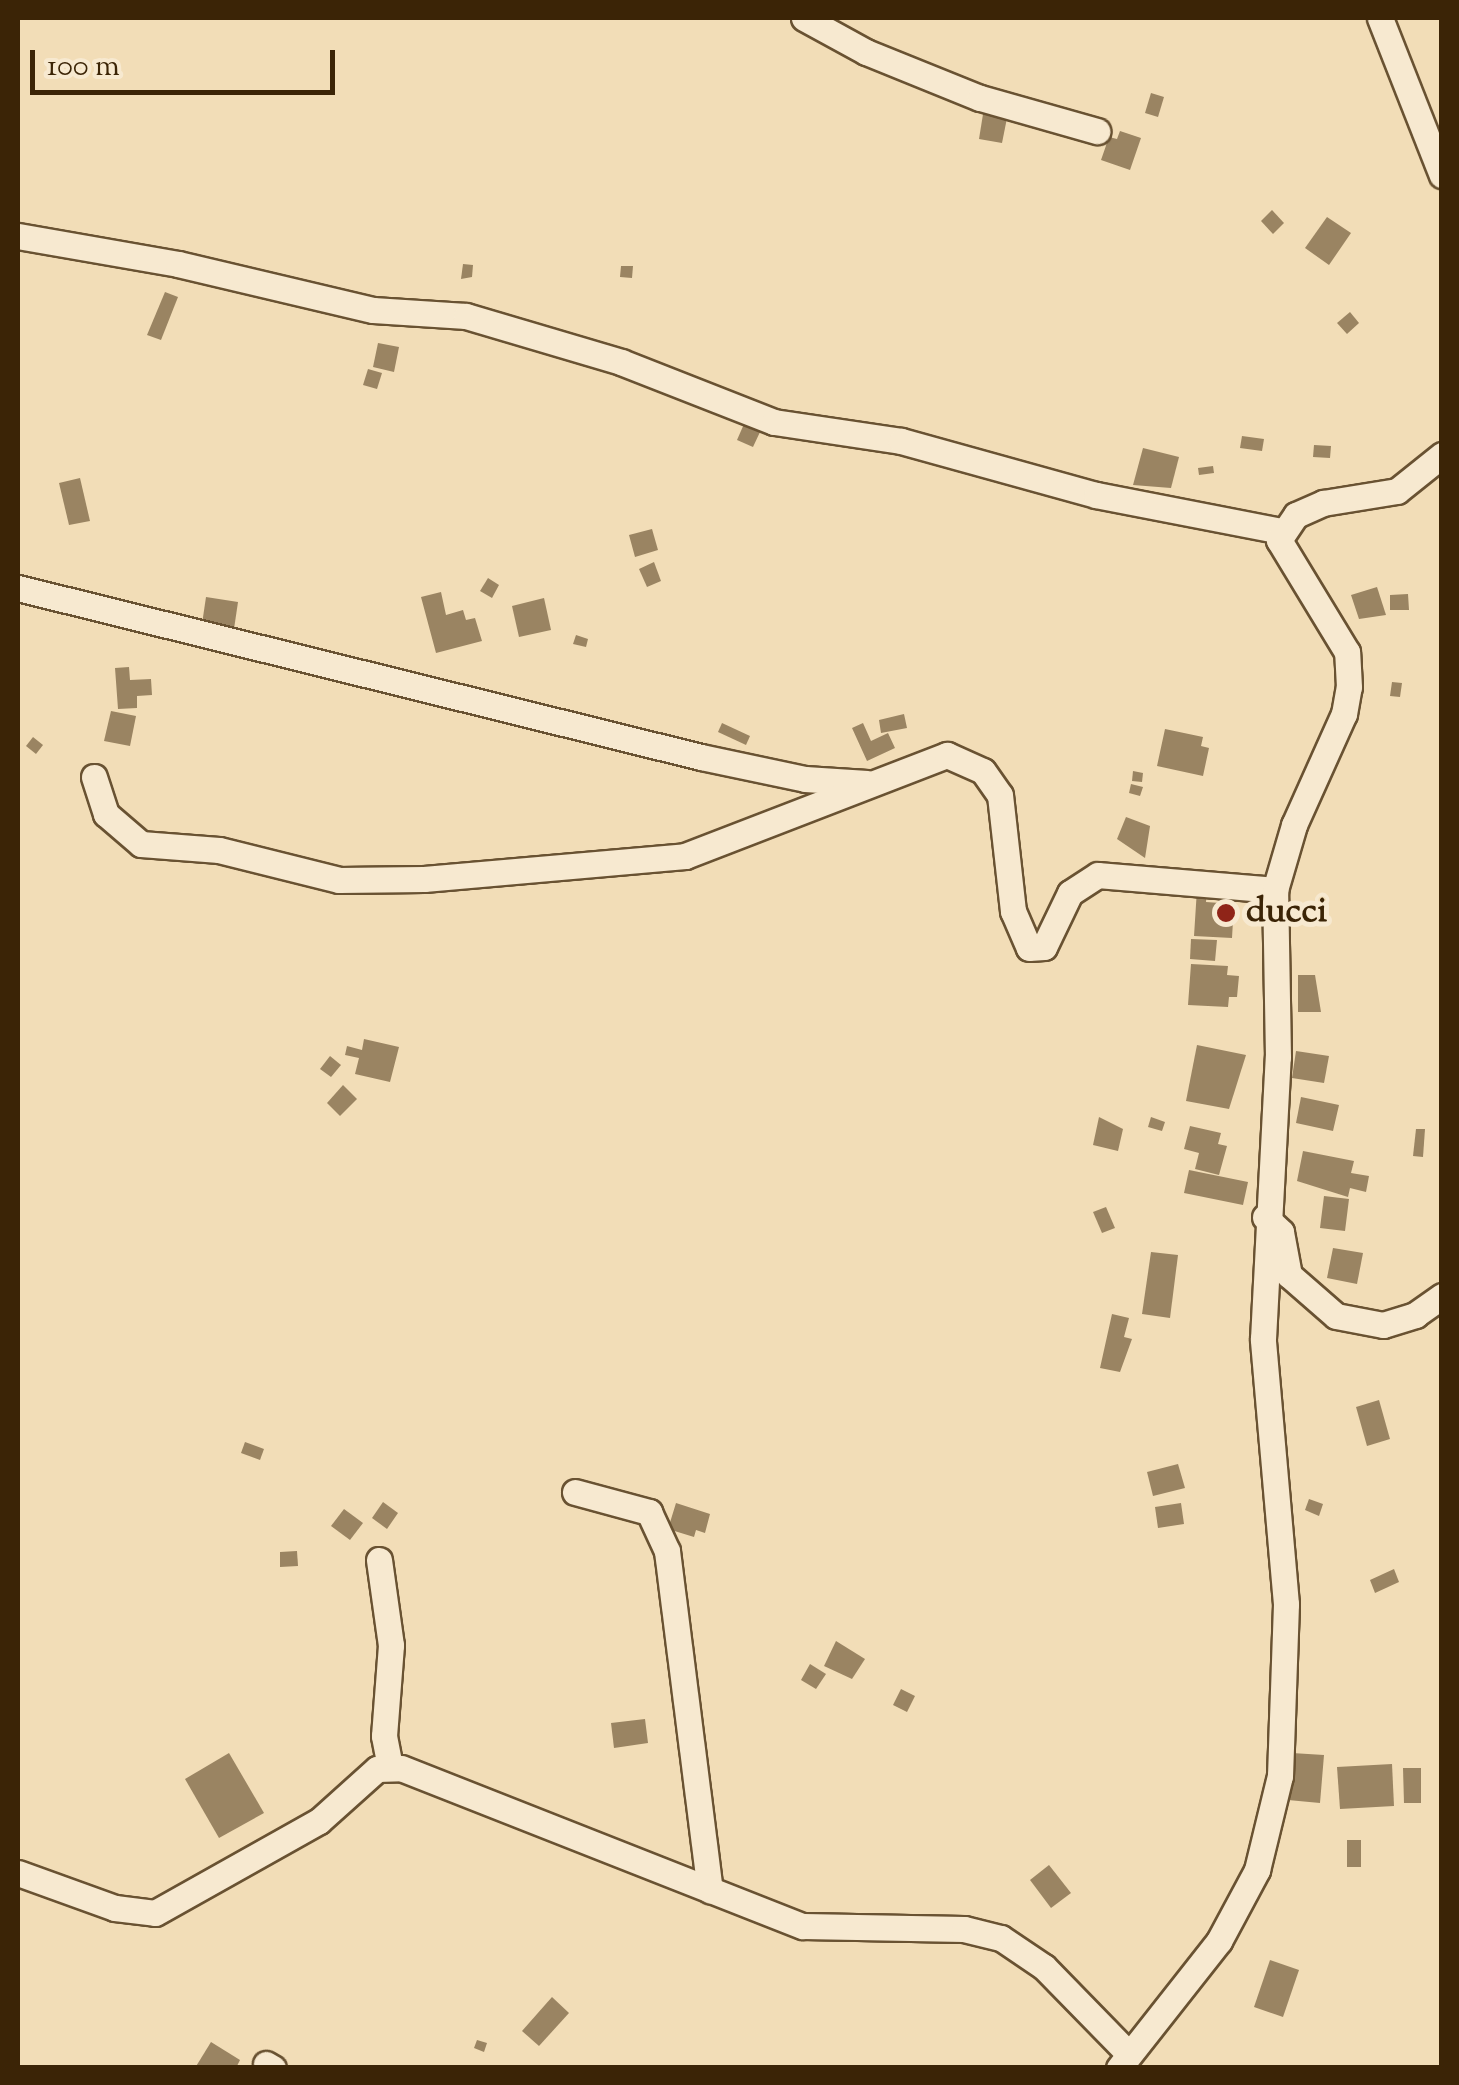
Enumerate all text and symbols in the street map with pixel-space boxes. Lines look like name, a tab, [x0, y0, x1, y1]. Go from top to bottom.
scale bar	[35, 30, 340, 92]
text: 100 m	[47, 46, 120, 89]
place label: ducci	[1246, 892, 1327, 934]
marker: ducci	[1215, 902, 1237, 924]

